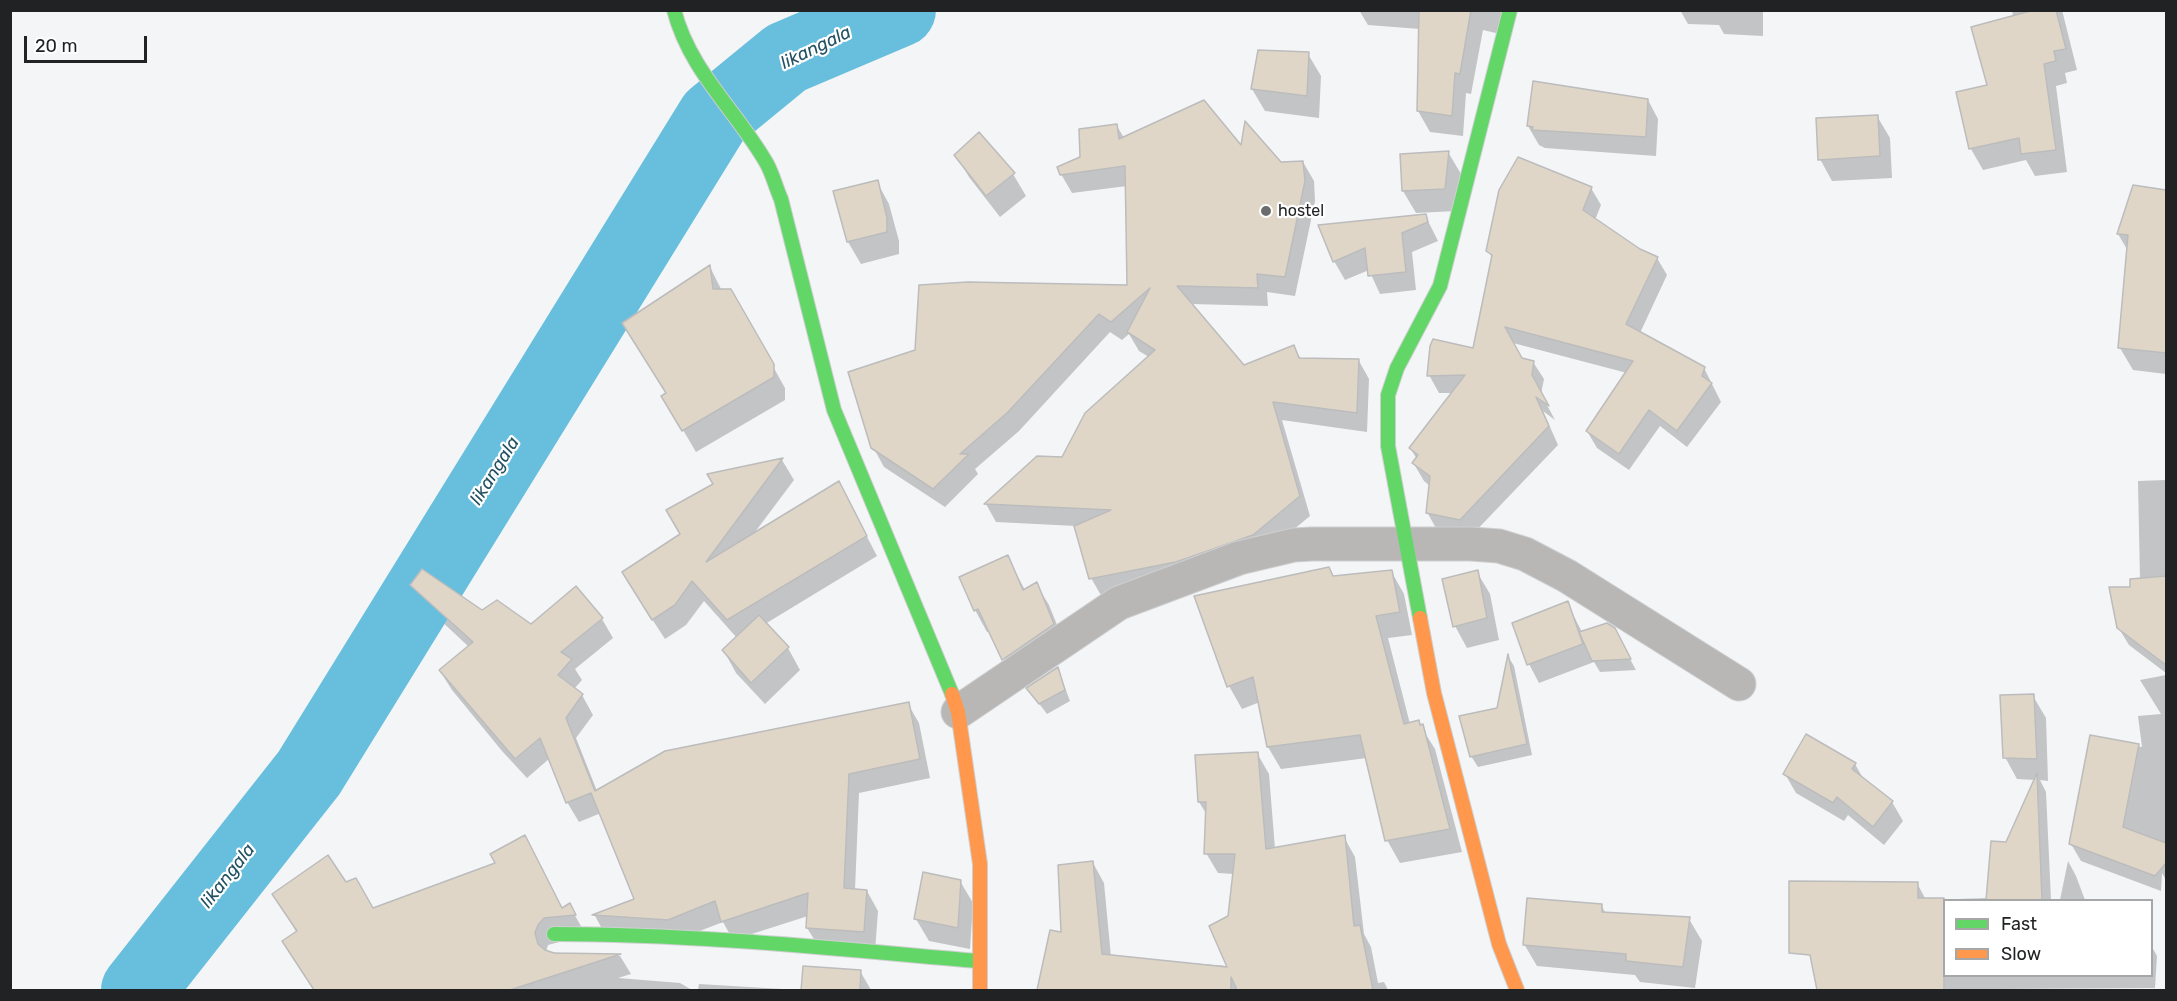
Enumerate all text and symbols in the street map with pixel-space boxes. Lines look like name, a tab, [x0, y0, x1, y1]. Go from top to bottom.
water label: likangala	[777, 22, 855, 74]
scale bar	[27, 24, 150, 62]
text: 20 m	[35, 35, 77, 57]
place label: hostel	[1278, 201, 1324, 221]
marker: hostel	[1259, 204, 1273, 218]
water label: likangala	[466, 433, 524, 509]
water label: likangala	[196, 839, 260, 913]
legend	[1943, 899, 2153, 977]
text: Fast	[2001, 913, 2037, 935]
text: Slow	[2001, 943, 2041, 965]

